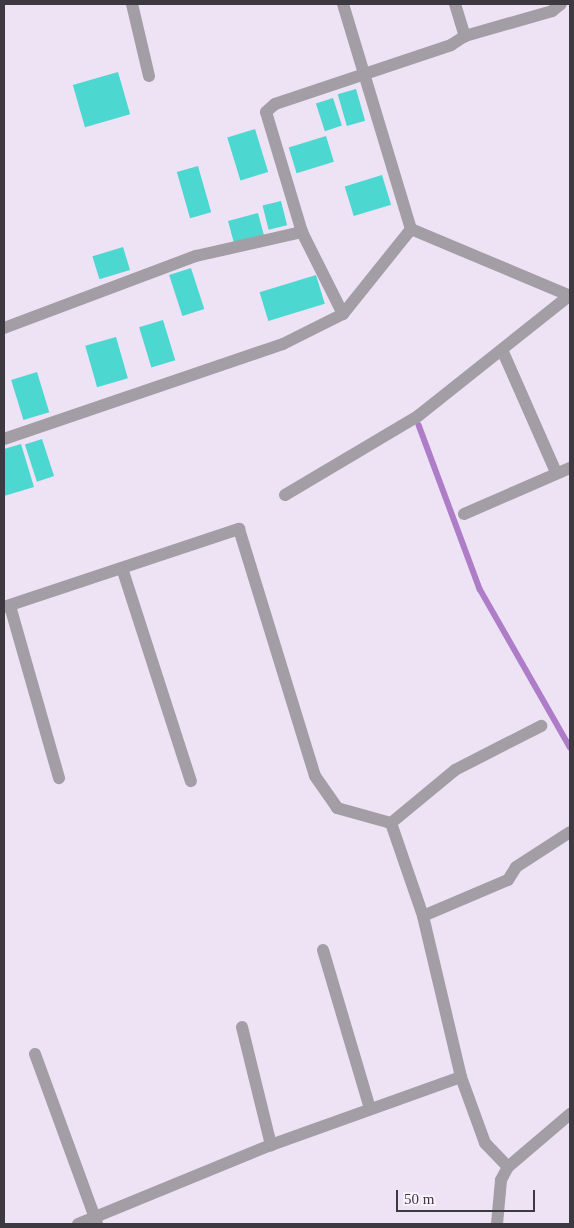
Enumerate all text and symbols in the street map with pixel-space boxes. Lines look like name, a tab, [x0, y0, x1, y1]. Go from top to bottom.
scale bar	[399, 1180, 538, 1212]
text: 50 m	[404, 1191, 434, 1207]

